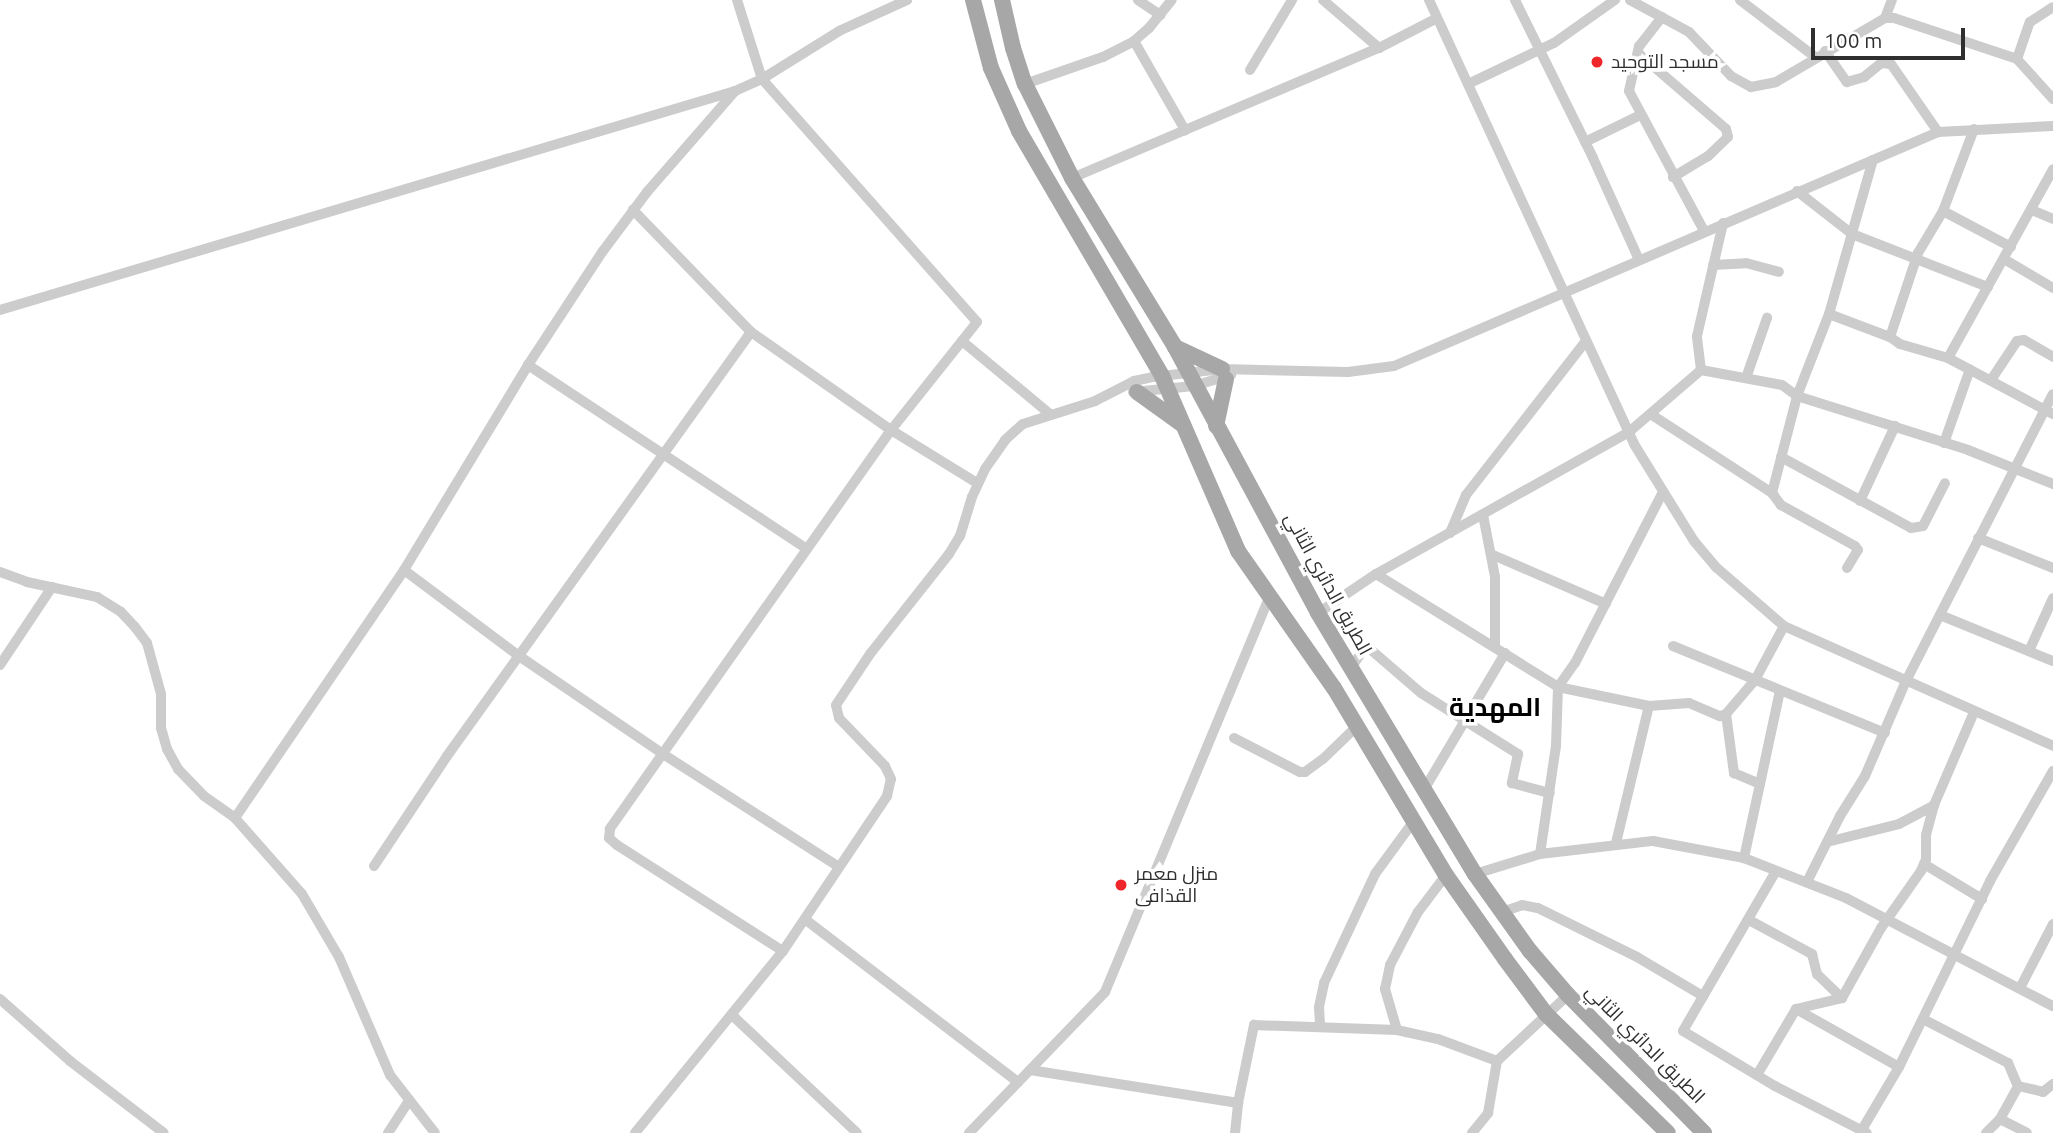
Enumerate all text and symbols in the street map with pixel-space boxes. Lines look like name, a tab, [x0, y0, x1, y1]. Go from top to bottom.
scale bar	[1815, 14, 1969, 58]
text: 100 m	[1824, 28, 1882, 52]
place label: مسجد التوحيد	[1611, 51, 1719, 73]
marker: مسجد التوحيد	[1589, 54, 1605, 70]
street label: الطريق الدائري الثاني	[1279, 509, 1377, 659]
district label: المهدية	[1449, 691, 1541, 723]
place label: منزل معمر القذافى	[1135, 863, 1218, 907]
marker: منزل معمر القذافى	[1113, 877, 1129, 893]
street label: الطريق الدائري الثاني	[1581, 980, 1709, 1108]

